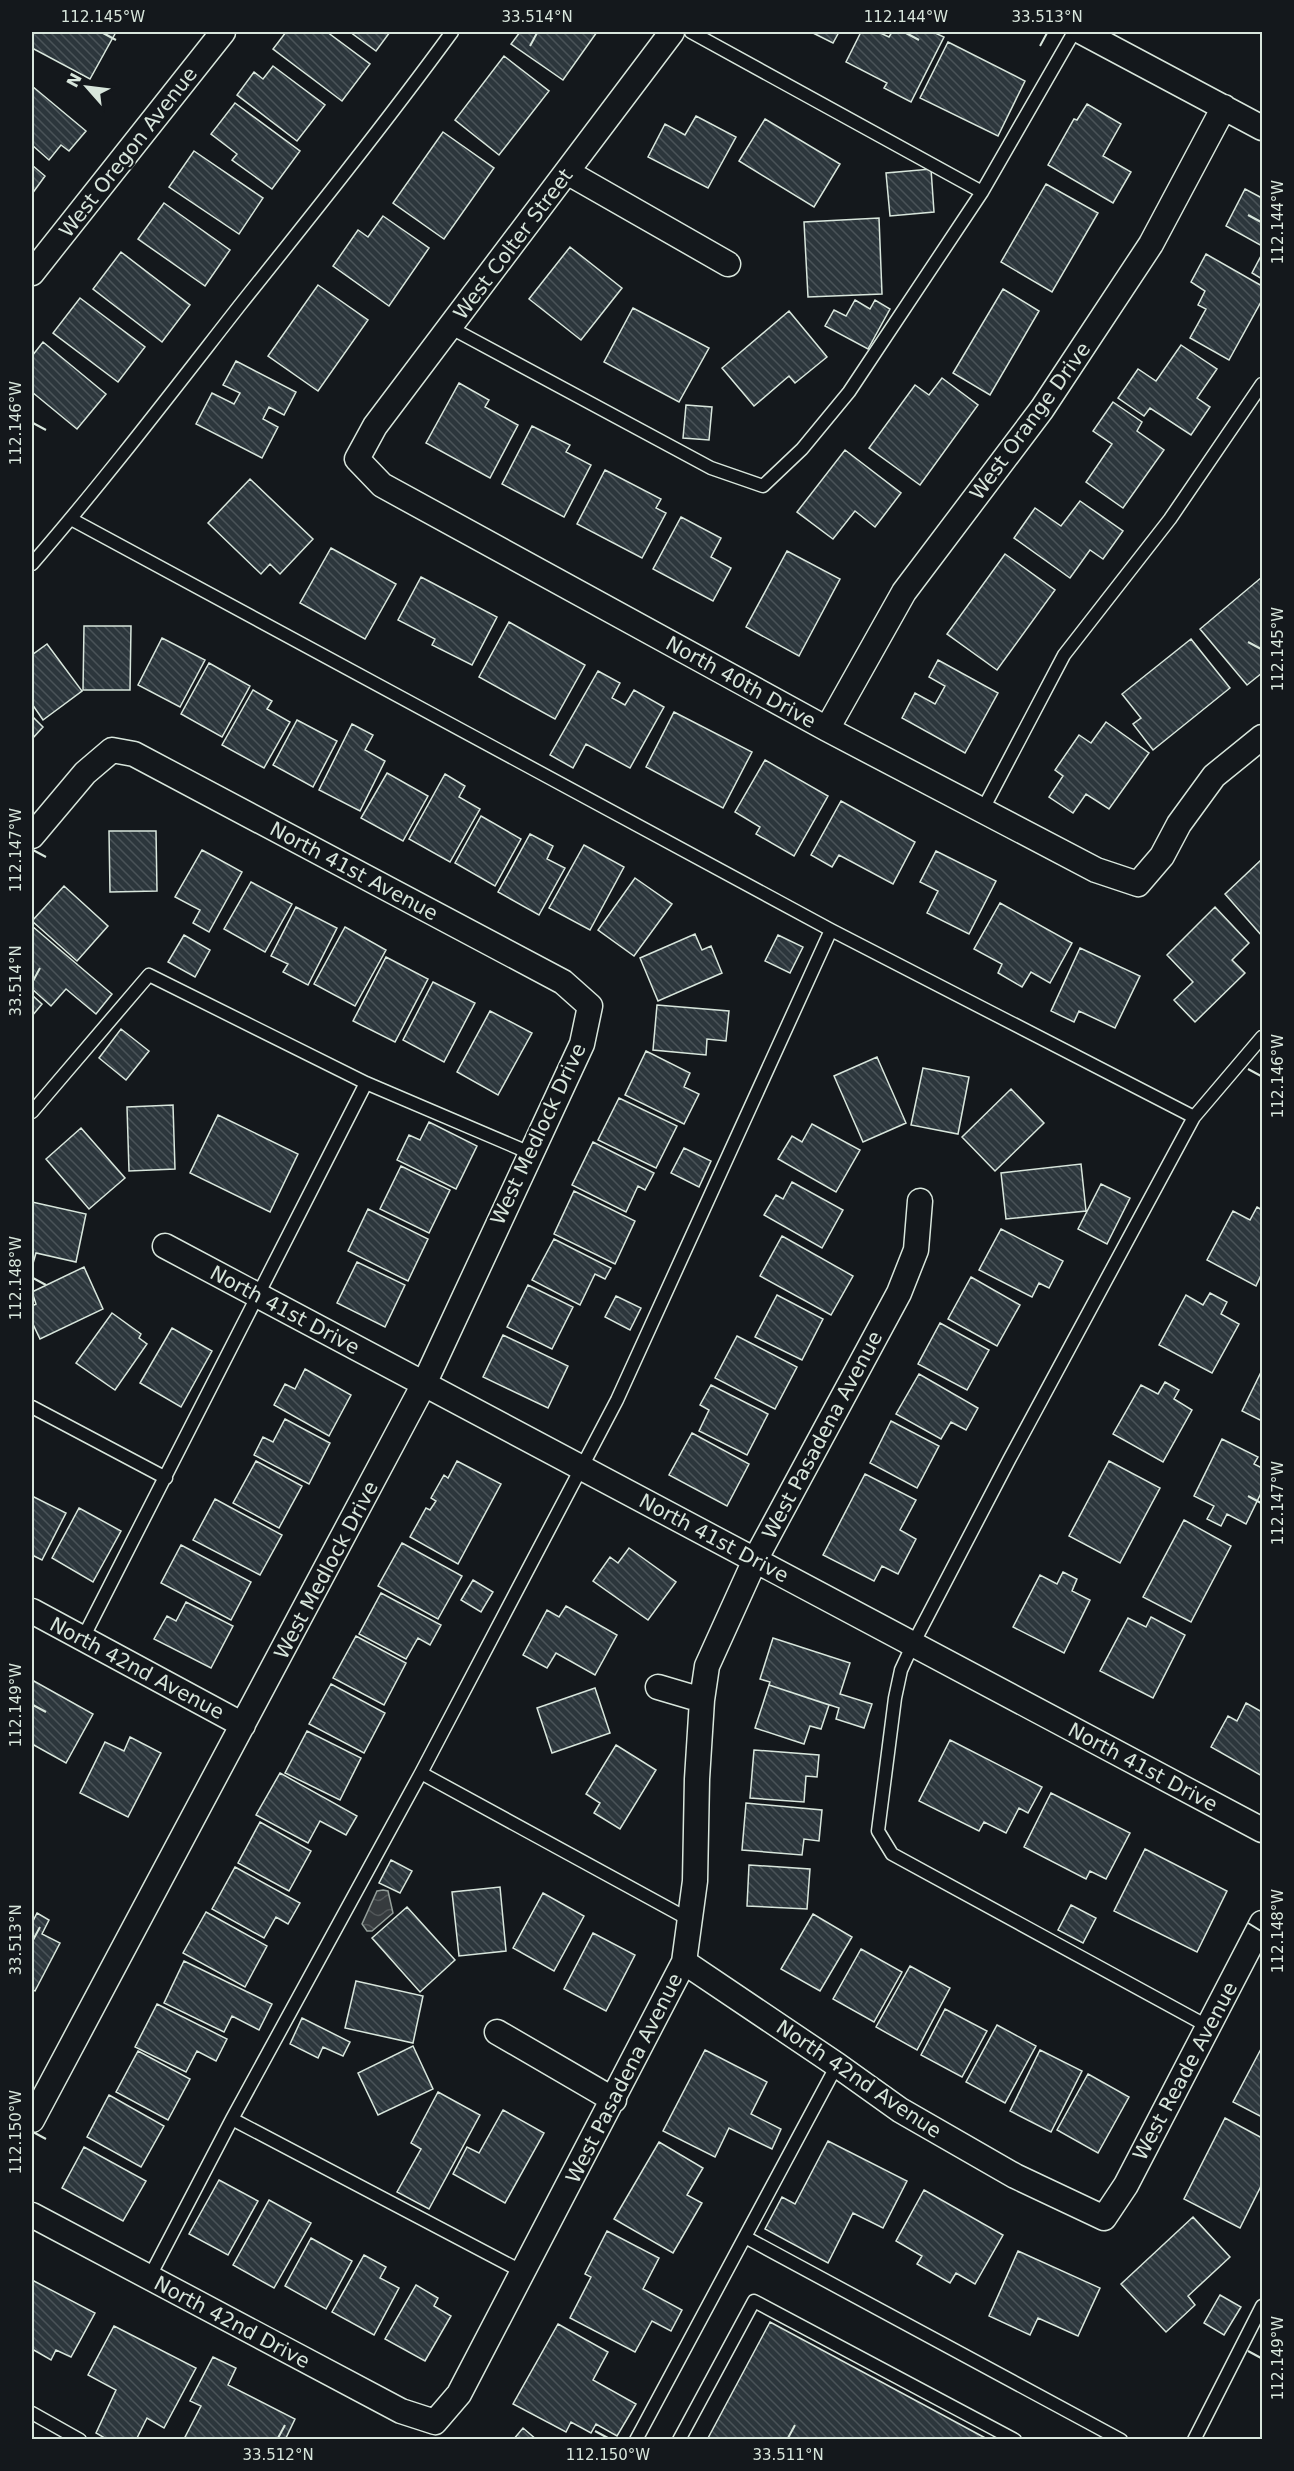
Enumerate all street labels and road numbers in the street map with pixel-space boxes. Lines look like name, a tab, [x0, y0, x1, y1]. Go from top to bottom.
street label: West Oregon Avenue	[54, 62, 202, 242]
street label: West Colter Street	[448, 164, 578, 324]
street label: West Orange Drive	[965, 337, 1095, 505]
street label: North 40th Drive	[662, 631, 820, 733]
street label: North 41st Avenue	[266, 817, 442, 925]
street label: West Medlock Drive	[485, 1039, 591, 1229]
street label: North 41st Drive	[206, 1261, 364, 1359]
street label: West Pasadena Avenue	[757, 1327, 887, 1543]
street label: West Medlock Drive	[269, 1477, 383, 1663]
street label: North 41st Drive	[635, 1489, 793, 1587]
street label: North 42nd Avenue	[46, 1612, 228, 1724]
street label: North 41st Drive	[1064, 1718, 1222, 1816]
street label: West Pasadena Avenue	[561, 1969, 687, 2187]
street label: West Reade Avenue	[1128, 1978, 1242, 2164]
street label: North 42nd Avenue	[772, 2015, 946, 2143]
street label: North 42nd Drive	[150, 2271, 314, 2373]

